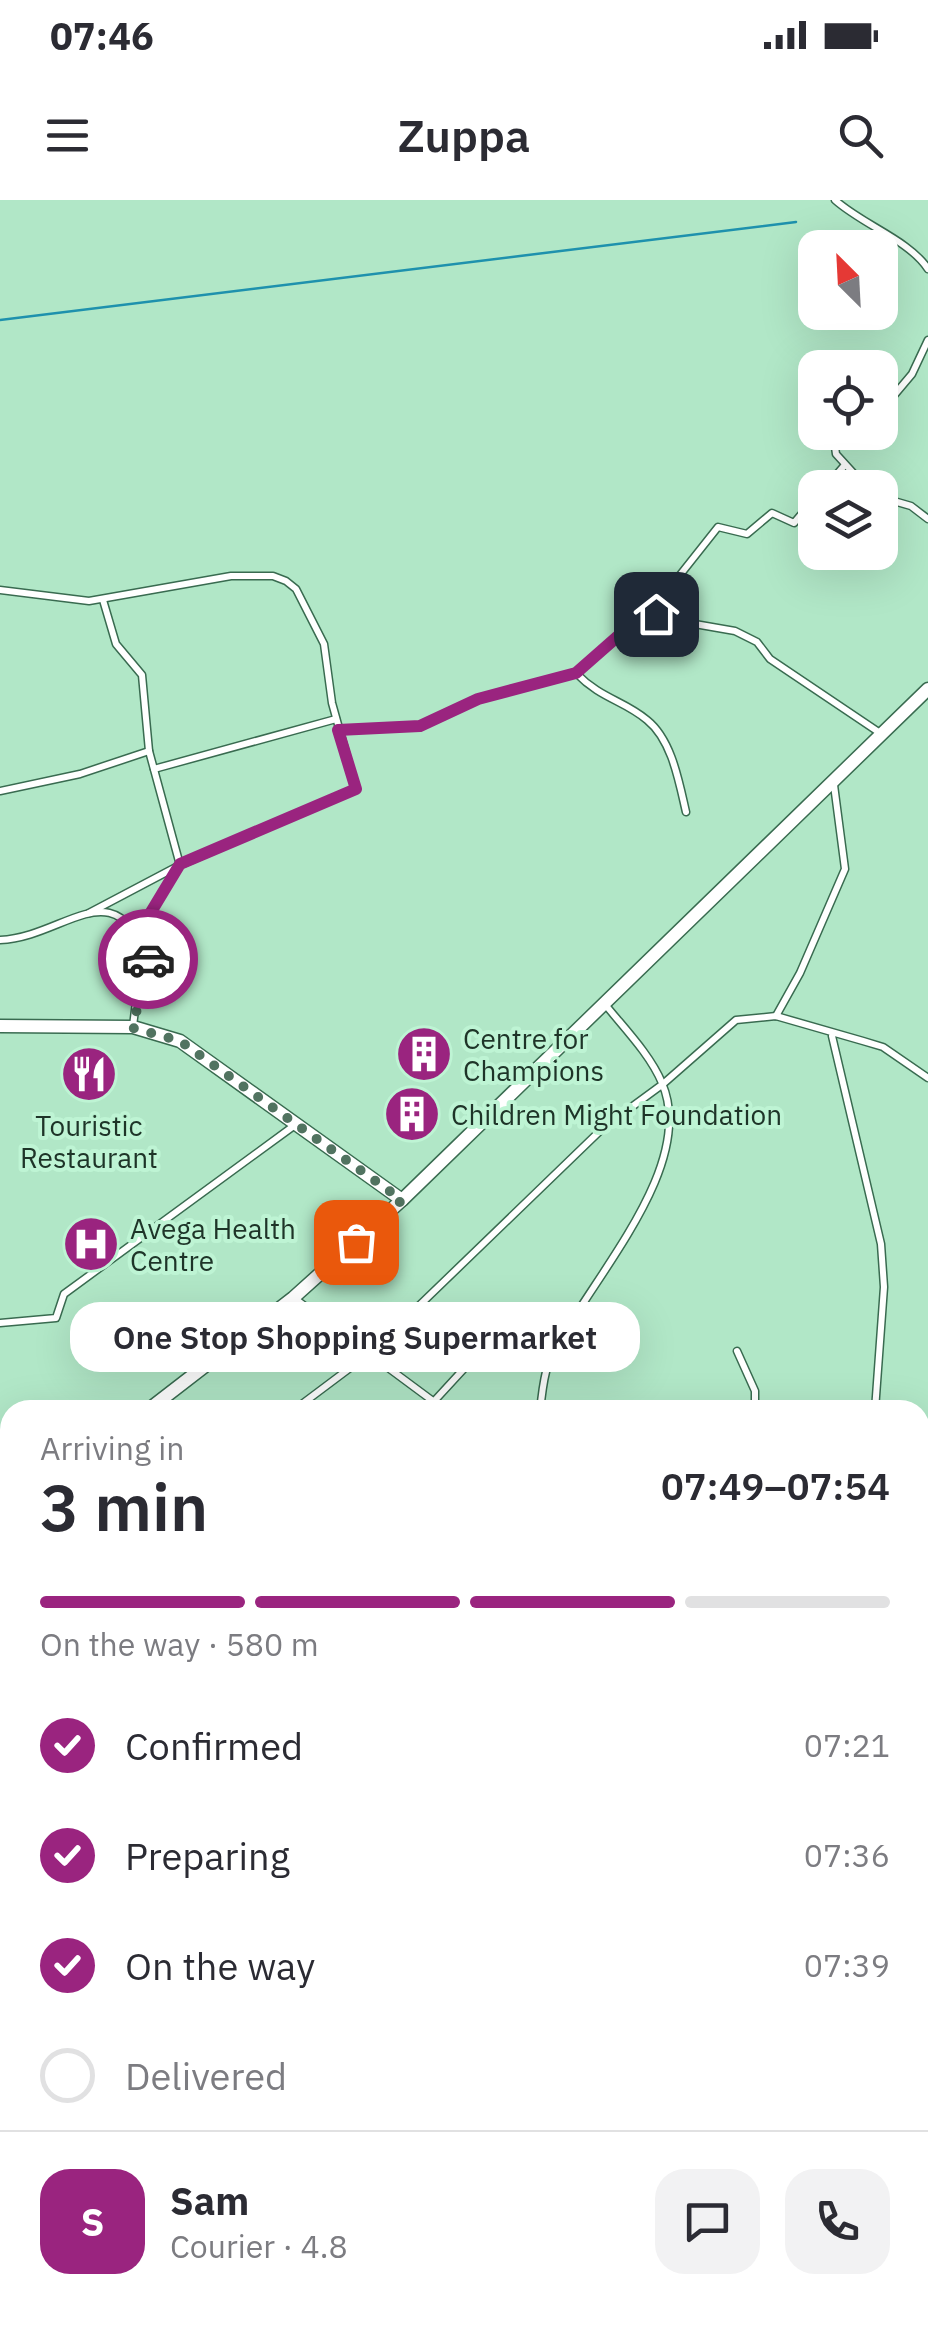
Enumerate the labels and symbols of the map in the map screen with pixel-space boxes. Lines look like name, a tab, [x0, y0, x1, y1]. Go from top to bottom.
north arrow	[798, 230, 898, 330]
pin	[614, 572, 699, 657]
courier	[98, 909, 198, 1009]
place label: Centre for Champions	[463, 1020, 604, 1089]
building icon: Centre for Champions	[394, 1024, 454, 1084]
restaurant icon: Touristic Restaurant	[59, 1044, 119, 1104]
building icon: Children Might Foundation	[382, 1084, 442, 1144]
place label: Children Might Foundation	[451, 1096, 782, 1133]
place label: Touristic Restaurant	[20, 1107, 158, 1176]
pin	[314, 1200, 399, 1285]
place label: Avega Health Centre	[130, 1210, 296, 1279]
hospital icon: Avega Health Centre	[61, 1214, 121, 1274]
callout: One Stop Shopping Supermarket	[71, 1302, 641, 1372]

